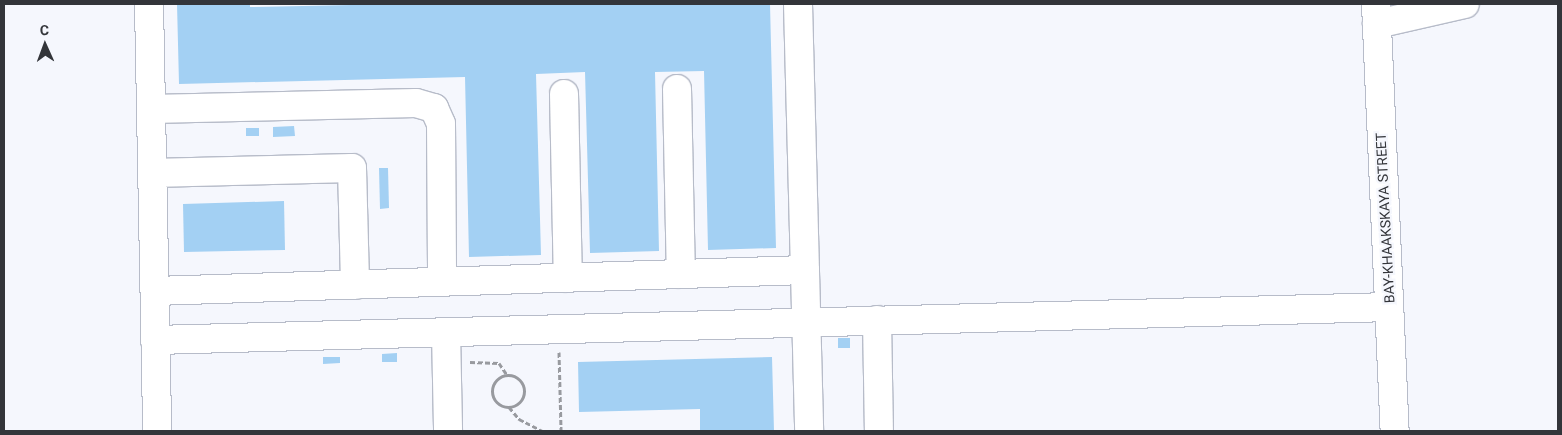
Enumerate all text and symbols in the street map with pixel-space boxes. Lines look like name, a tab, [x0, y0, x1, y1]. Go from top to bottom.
north arrow	[20, 20, 70, 70]
text: С	[40, 22, 49, 38]
street label: BAY-KHAAKSKAYA STREET	[1372, 132, 1398, 304]

